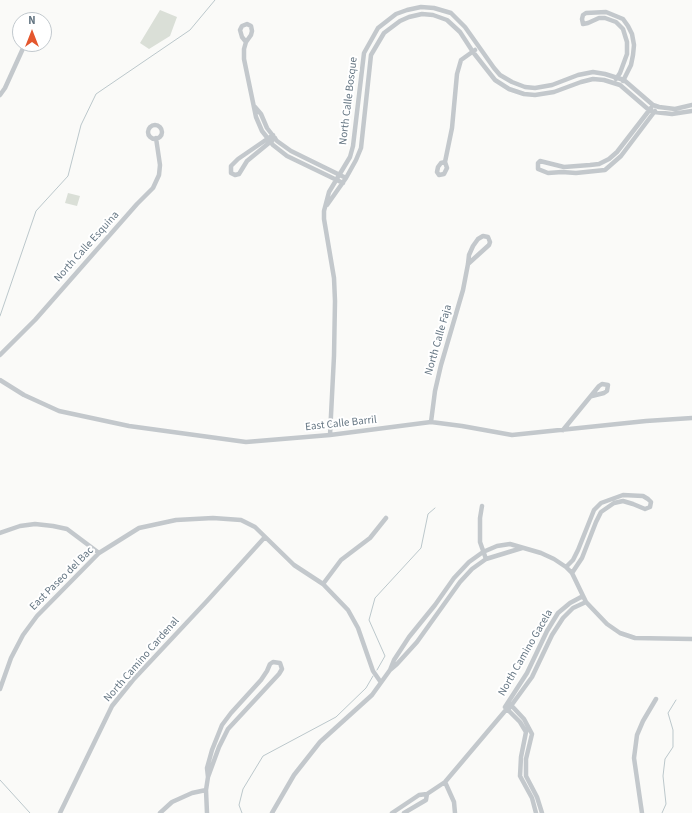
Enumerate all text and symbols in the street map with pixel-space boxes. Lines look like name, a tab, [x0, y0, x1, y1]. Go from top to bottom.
north arrow	[12, 12, 52, 52]
text: N	[28, 13, 36, 28]
street label: North Calle Bosque	[337, 56, 361, 146]
street label: North Calle Esquina	[52, 209, 122, 285]
street label: North Calle Faja	[423, 303, 455, 377]
street label: East Calle Barril	[305, 414, 377, 434]
street label: East Paseo del Bac	[27, 544, 97, 614]
street label: North Camino Gacela	[496, 607, 556, 699]
street label: North Camino Cardenal	[102, 615, 182, 705]

